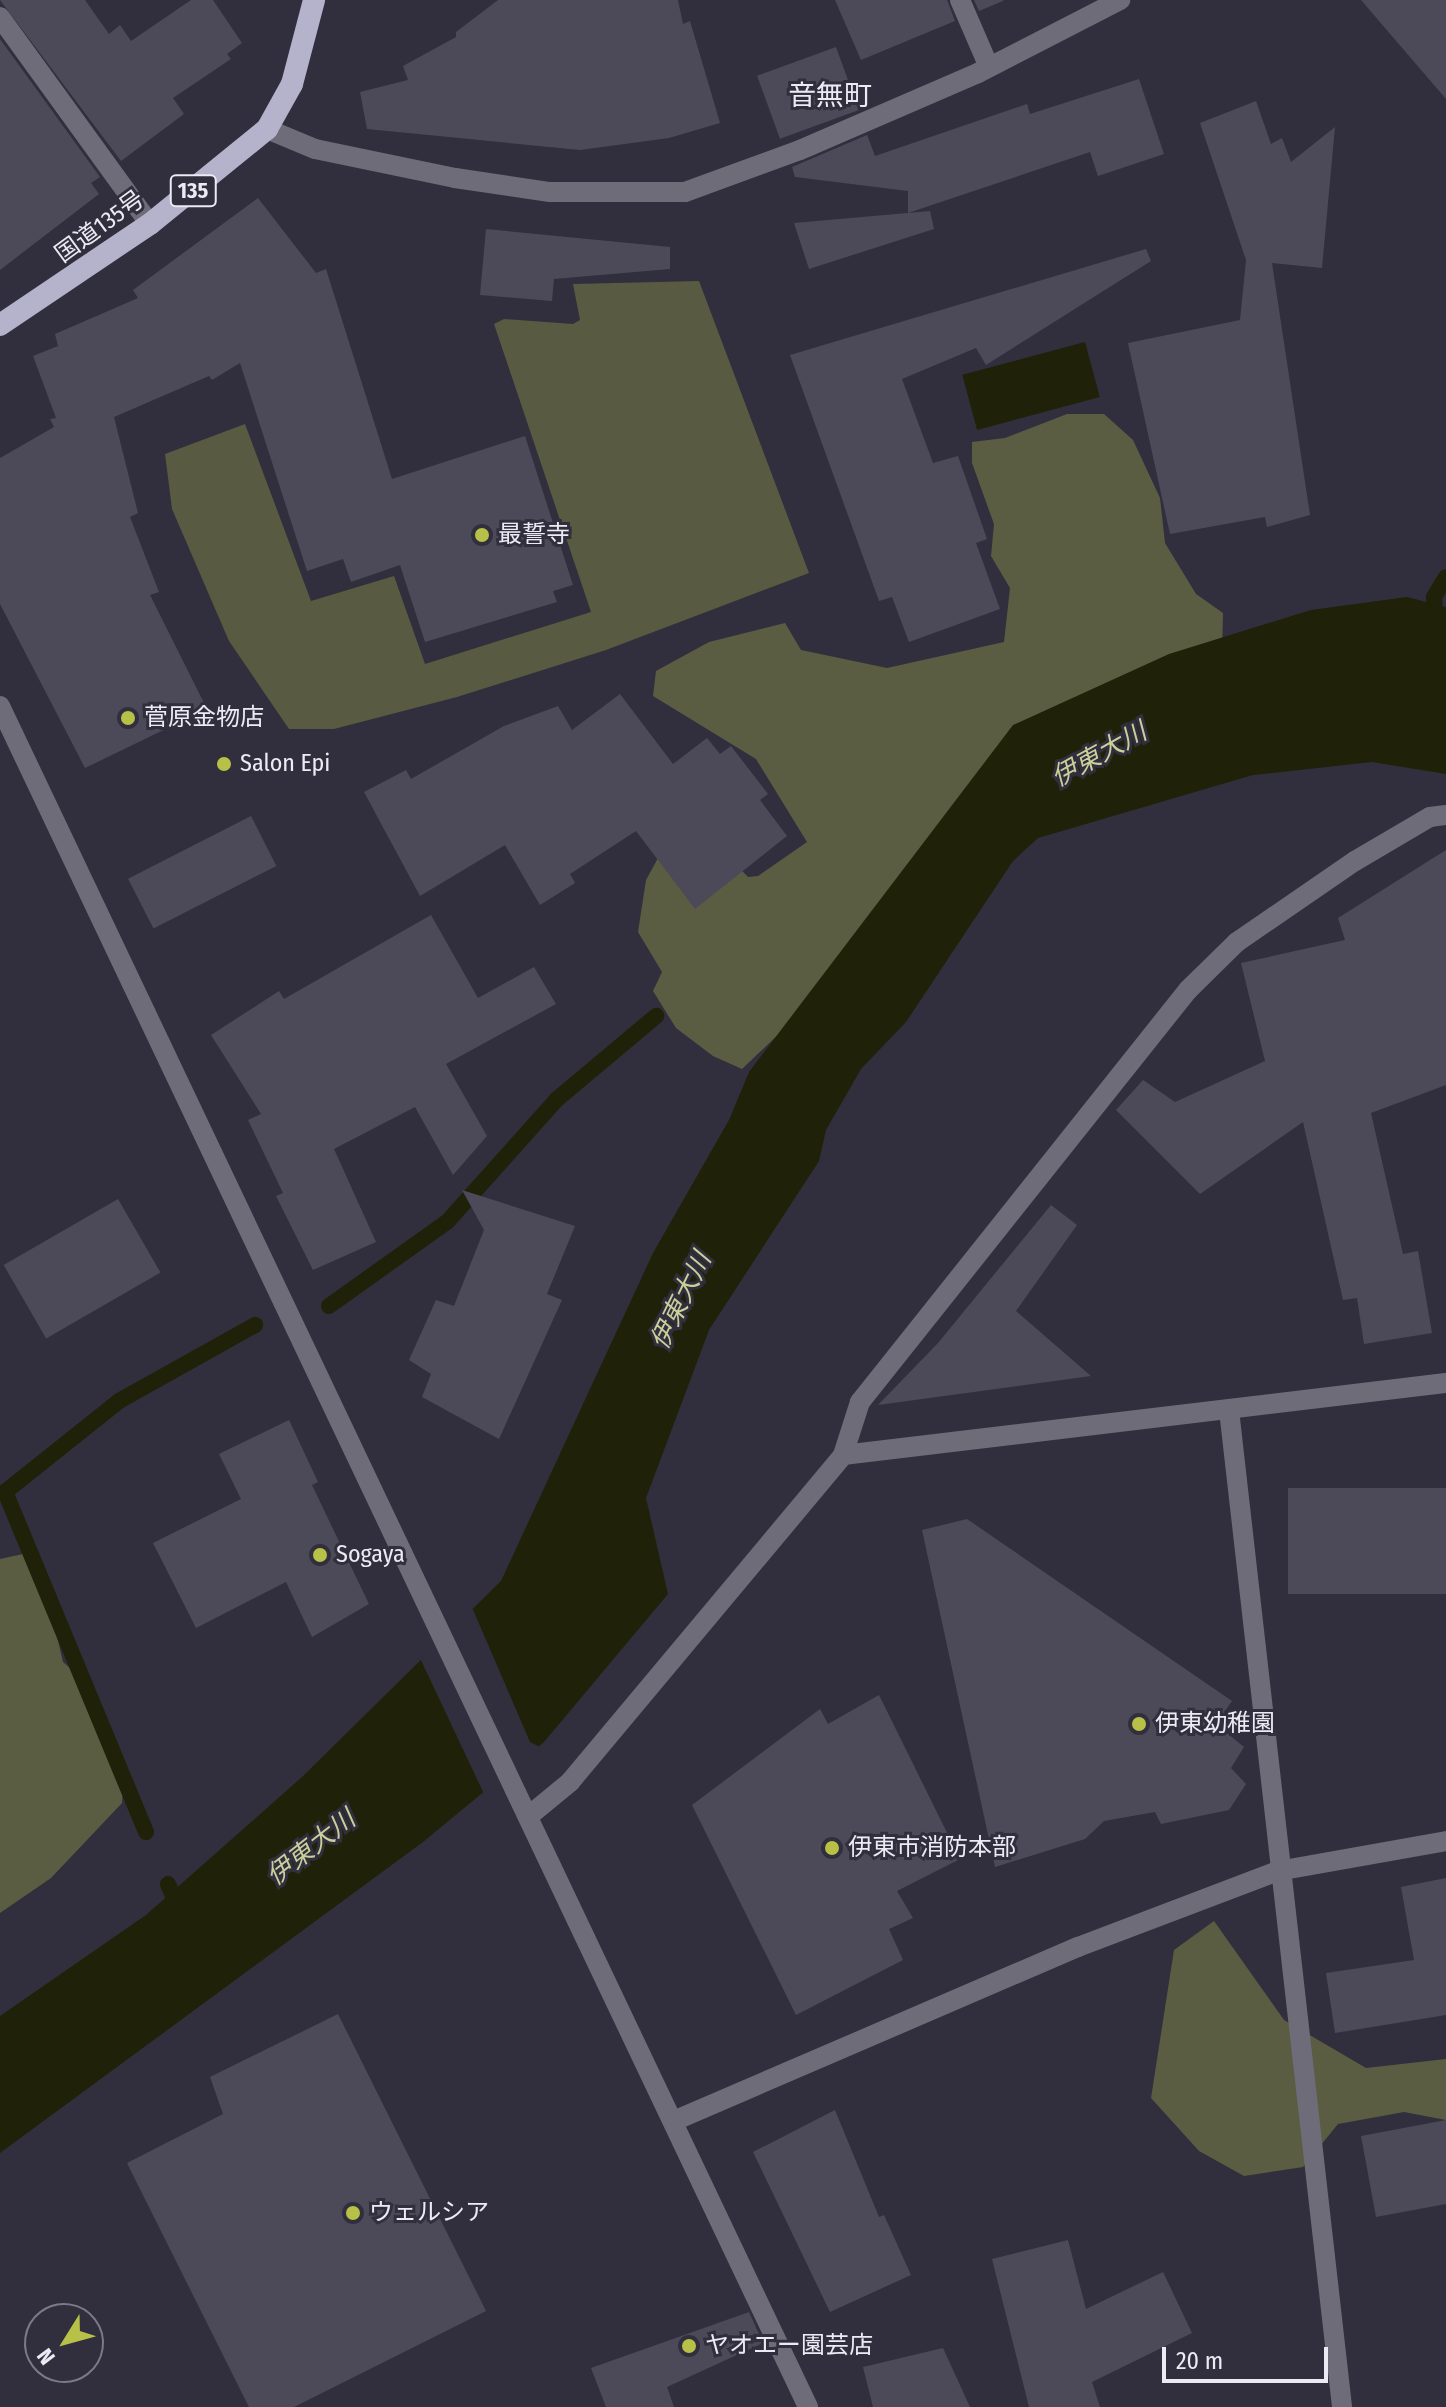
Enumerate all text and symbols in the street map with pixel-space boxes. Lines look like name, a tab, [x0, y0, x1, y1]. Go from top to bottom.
district label: 音無町	[788, 79, 872, 113]
road number: 135	[169, 173, 217, 209]
street label: 国道135号	[50, 185, 150, 269]
place label: 最誓寺	[498, 521, 570, 549]
marker: 最誓寺	[473, 526, 491, 544]
place label: 菅原金物店	[144, 704, 264, 732]
marker: 菅原金物店	[119, 709, 137, 727]
water label: 伊東大川	[1046, 716, 1152, 794]
place label: Salon Epi	[240, 750, 330, 778]
marker: Salon Epi	[215, 755, 233, 773]
water label: 伊東大川	[644, 1247, 718, 1355]
place label: Sogaya	[336, 1541, 405, 1569]
marker: Sogaya	[311, 1546, 329, 1564]
place label: 伊東幼稚園	[1155, 1710, 1275, 1738]
marker: 伊東幼稚園	[1130, 1715, 1148, 1733]
water label: 伊東大川	[260, 1804, 362, 1892]
place label: 伊東市消防本部	[848, 1834, 1016, 1862]
marker: 伊東市消防本部	[823, 1839, 841, 1857]
place label: ウェルシア	[369, 2199, 489, 2227]
marker: ウェルシア	[344, 2204, 362, 2222]
north arrow	[24, 2303, 104, 2383]
scale bar	[1166, 2331, 1332, 2381]
place label: ヤオエー園芸店	[705, 2332, 873, 2360]
marker: ヤオエー園芸店	[680, 2337, 698, 2355]
text: N	[31, 2343, 61, 2370]
text: 20 m	[1176, 2347, 1223, 2375]

